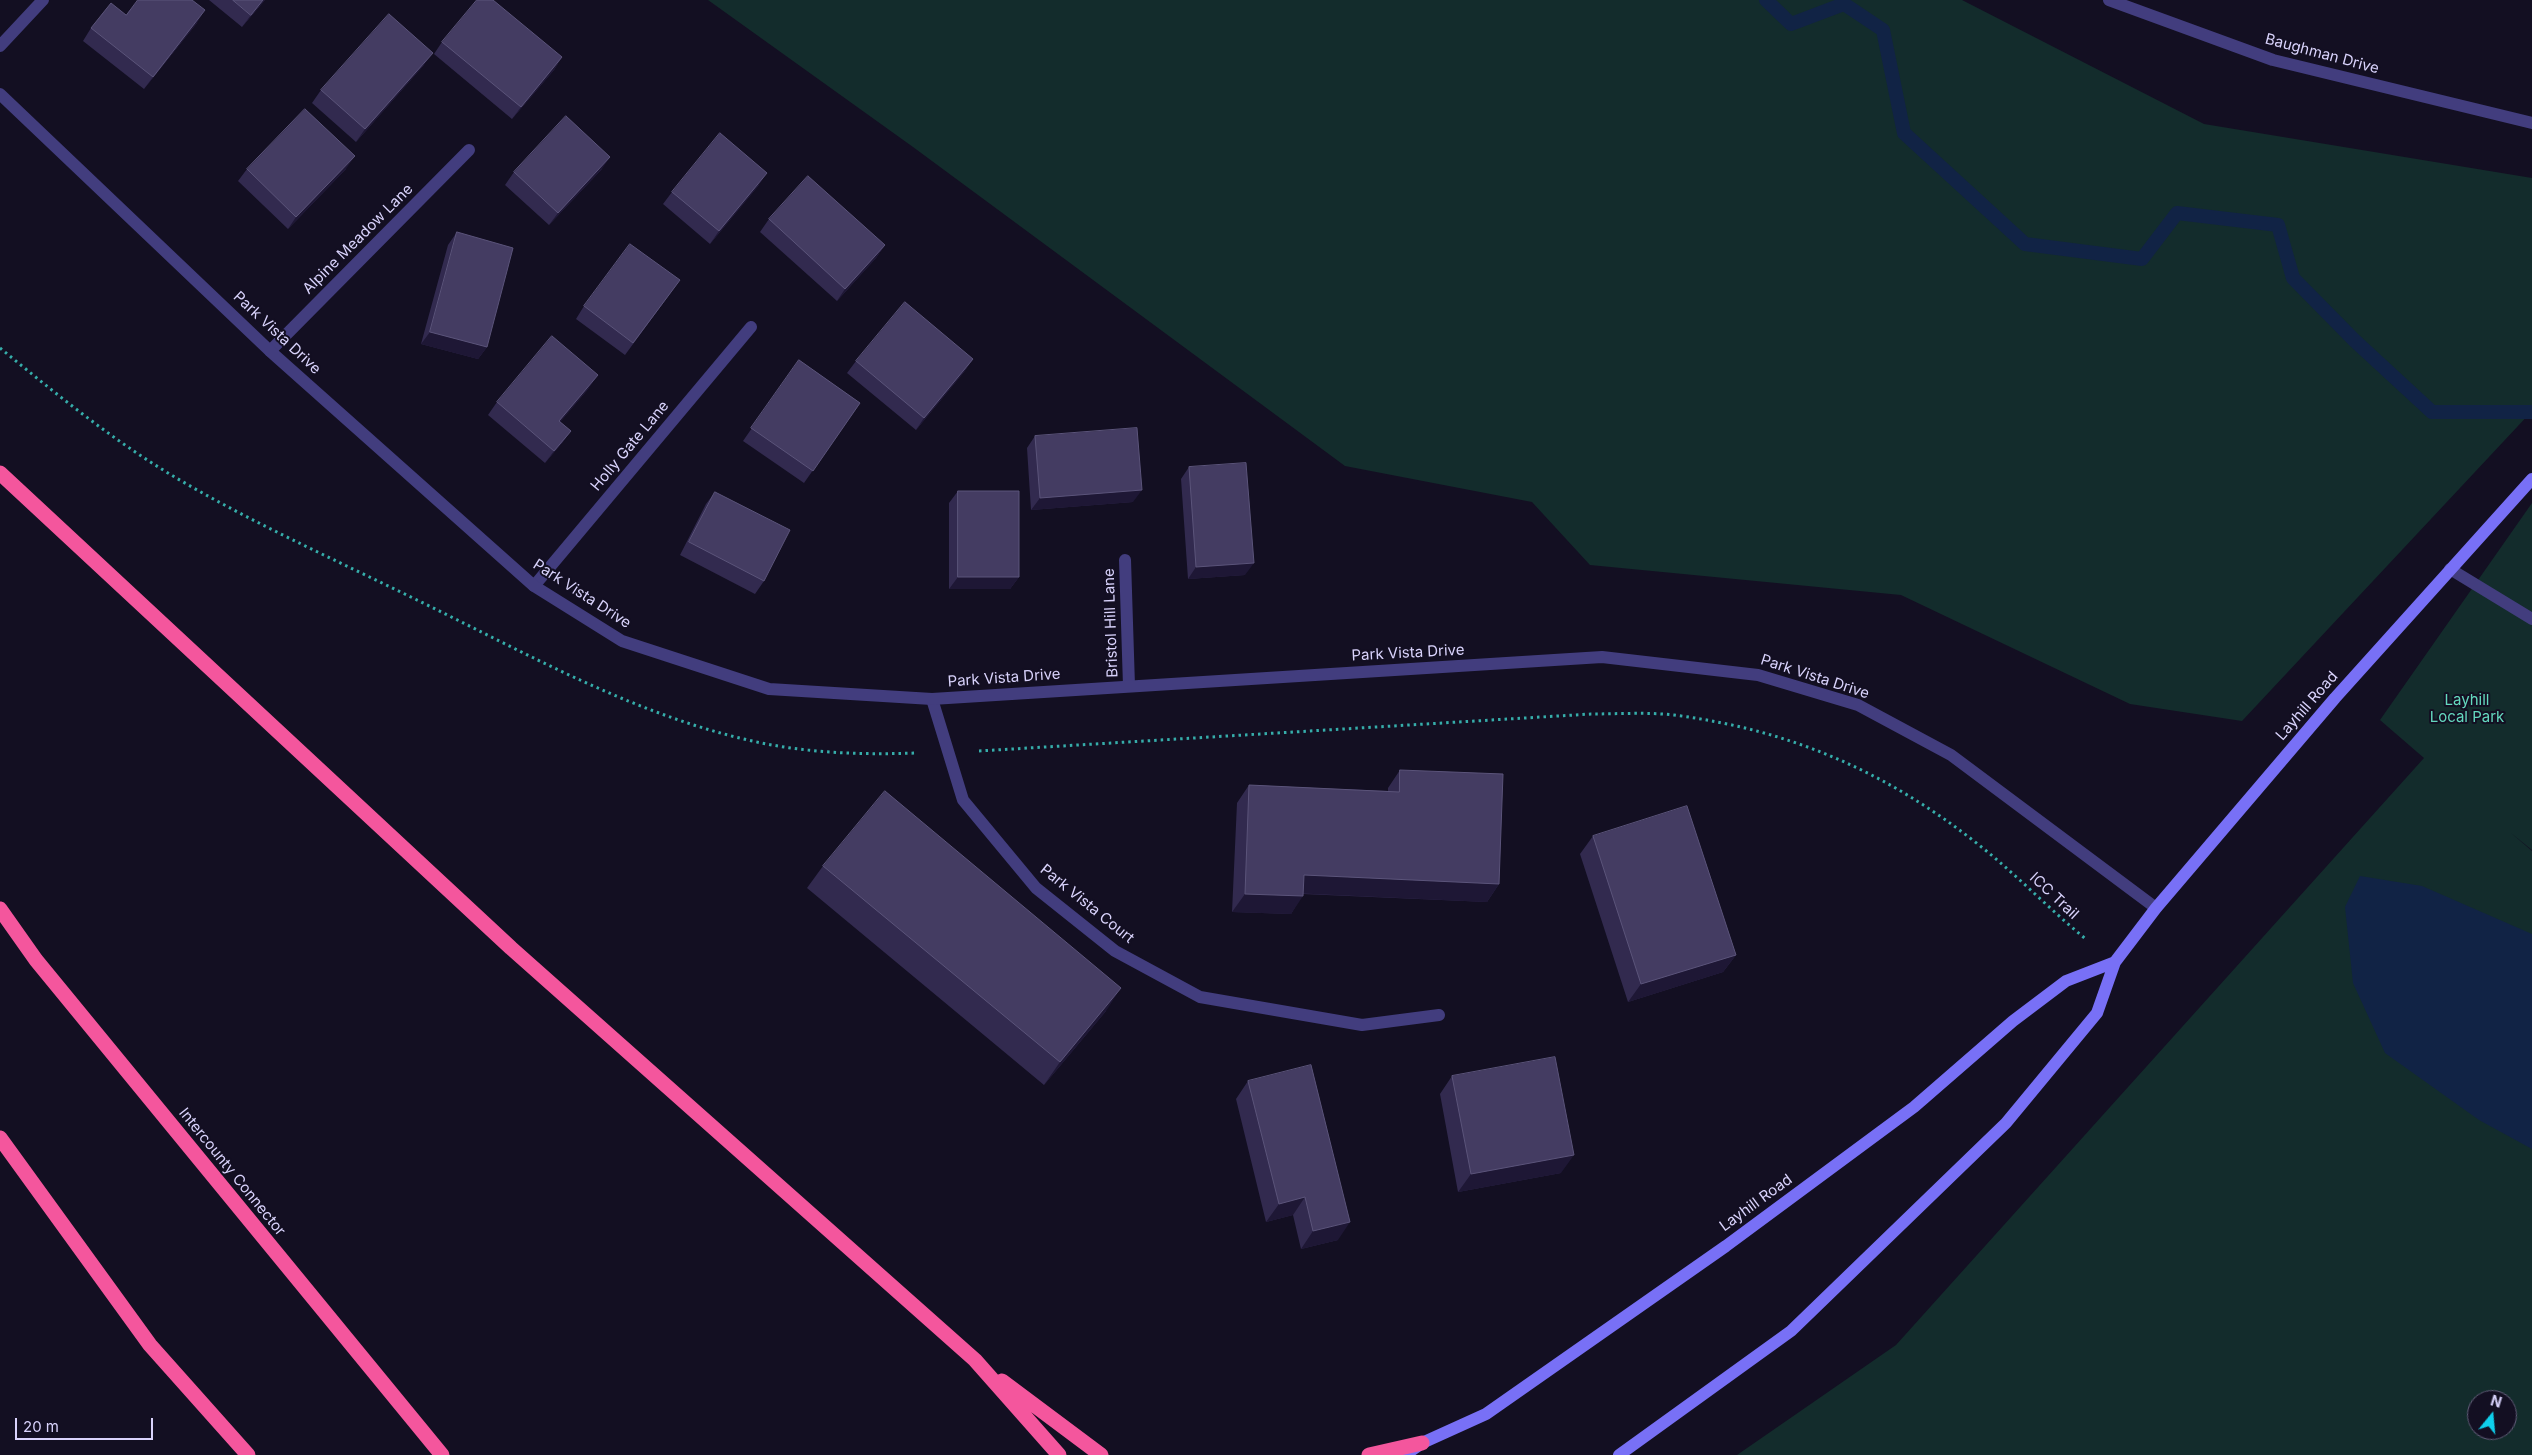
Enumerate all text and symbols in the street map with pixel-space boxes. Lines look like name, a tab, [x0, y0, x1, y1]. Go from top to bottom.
street label: Baughman Drive	[2263, 30, 2381, 78]
street label: Alpine Meadow Lane	[299, 180, 417, 298]
street label: Park Vista Drive	[230, 288, 324, 378]
street label: Holly Gate Lane	[587, 397, 673, 495]
street label: Park Vista Drive	[530, 556, 634, 632]
street label: Bristol Hill Lane	[1100, 568, 1122, 678]
street label: Park Vista Drive	[1351, 641, 1465, 665]
street label: Park Vista Drive	[1758, 651, 1872, 703]
street label: Park Vista Drive	[947, 665, 1061, 691]
street label: Layhill Road	[2272, 668, 2342, 744]
park label: Layhill Local Park	[2430, 691, 2504, 726]
street label: Park Vista Court	[1036, 861, 1138, 947]
street label: ICC Trail	[2026, 869, 2082, 923]
street label: Intercounty Connector	[175, 1104, 289, 1240]
street label: Layhill Road	[1716, 1171, 1796, 1235]
north arrow	[2467, 1390, 2517, 1440]
text: N	[2489, 1391, 2504, 1411]
scale bar	[18, 1408, 155, 1440]
text: 20 m	[23, 1417, 59, 1436]

